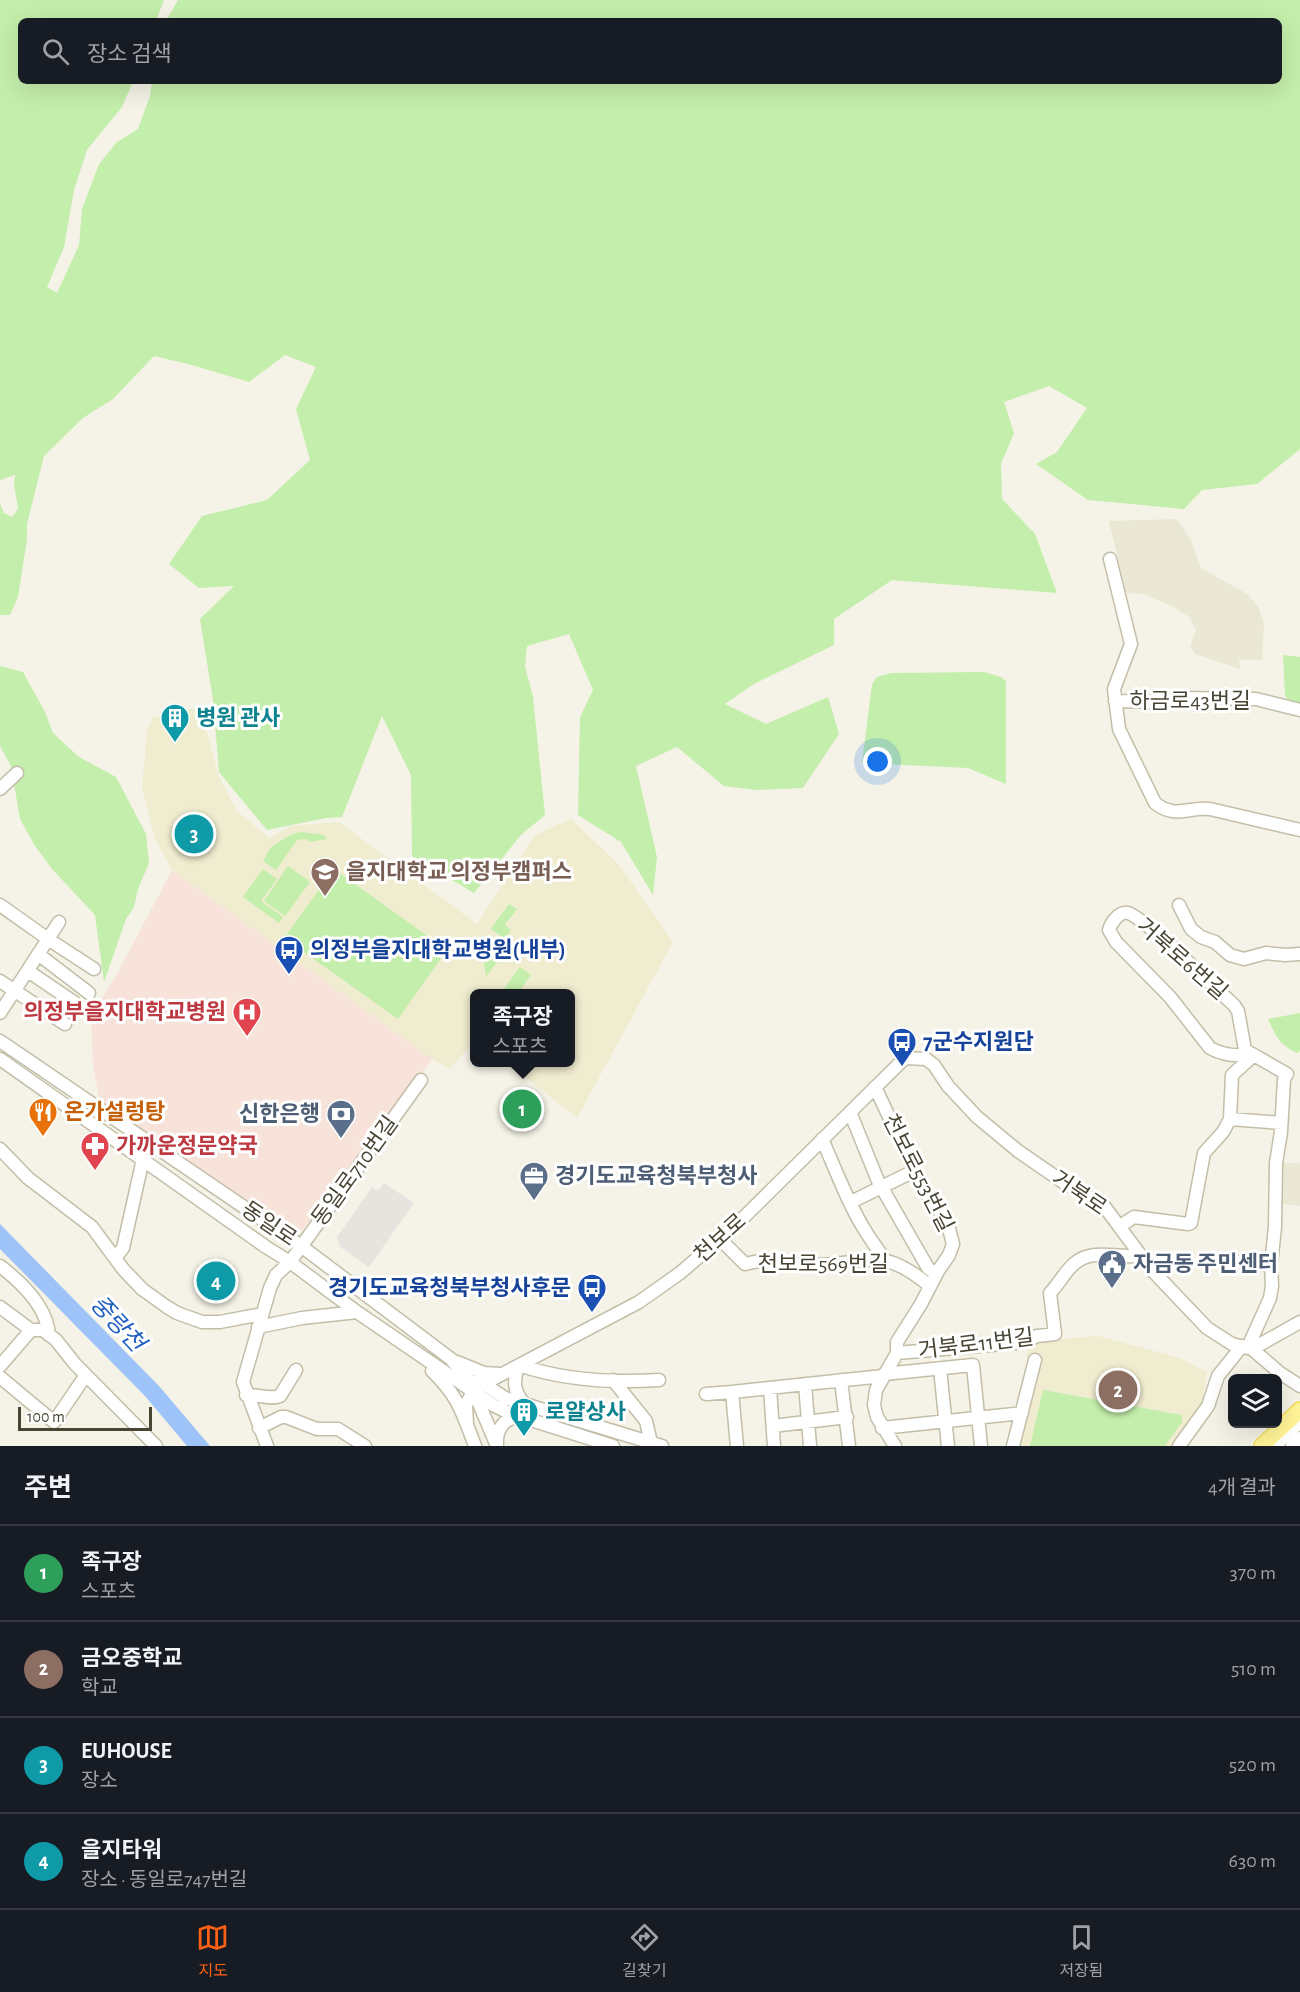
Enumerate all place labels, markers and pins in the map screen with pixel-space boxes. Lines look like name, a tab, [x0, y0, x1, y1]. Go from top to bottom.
building icon: 병원 관사	[159, 702, 191, 744]
place label: 병원 관사	[196, 706, 280, 729]
pin: 3	[174, 812, 214, 856]
school or university icon: 을지대학교 의정부캠퍼스	[309, 856, 341, 898]
place label: 을지대학교 의정부캠퍼스	[346, 860, 572, 883]
bus stop icon: 의정부을지대학교병원(내부)	[273, 934, 305, 976]
place label: 의정부을지대학교병원(내부)	[310, 938, 566, 961]
hospital icon: 의정부을지대학교병원	[231, 996, 263, 1038]
place label: 의정부을지대학교병원	[24, 1000, 226, 1023]
bus stop icon: 7군수지원단	[886, 1026, 918, 1068]
place label: 7군수지원단	[923, 1030, 1034, 1053]
pin: 1	[502, 1086, 542, 1132]
restaurant icon: 온가설렁탕	[27, 1096, 59, 1138]
bank icon: 신한은행	[325, 1098, 357, 1140]
place label: 온가설렁탕	[64, 1100, 165, 1123]
place label: 신한은행	[239, 1102, 320, 1125]
pharmacy icon: 가까운정문약국	[79, 1130, 111, 1172]
place label: 가까운정문약국	[116, 1134, 258, 1157]
office icon: 경기도교육청북부청사	[518, 1160, 550, 1202]
place label: 경기도교육청북부청사	[555, 1164, 757, 1187]
public building icon: 자금동 주민센터	[1096, 1248, 1128, 1290]
place label: 자금동 주민센터	[1133, 1252, 1278, 1275]
pin: 4	[196, 1258, 236, 1304]
bus stop icon: 경기도교육청북부청사후문	[576, 1272, 608, 1314]
place label: 경기도교육청북부청사후문	[328, 1276, 571, 1299]
pin: 2	[1098, 1368, 1138, 1412]
building icon: 로얄상사	[508, 1396, 540, 1438]
place label: 로얄상사	[545, 1400, 626, 1423]

